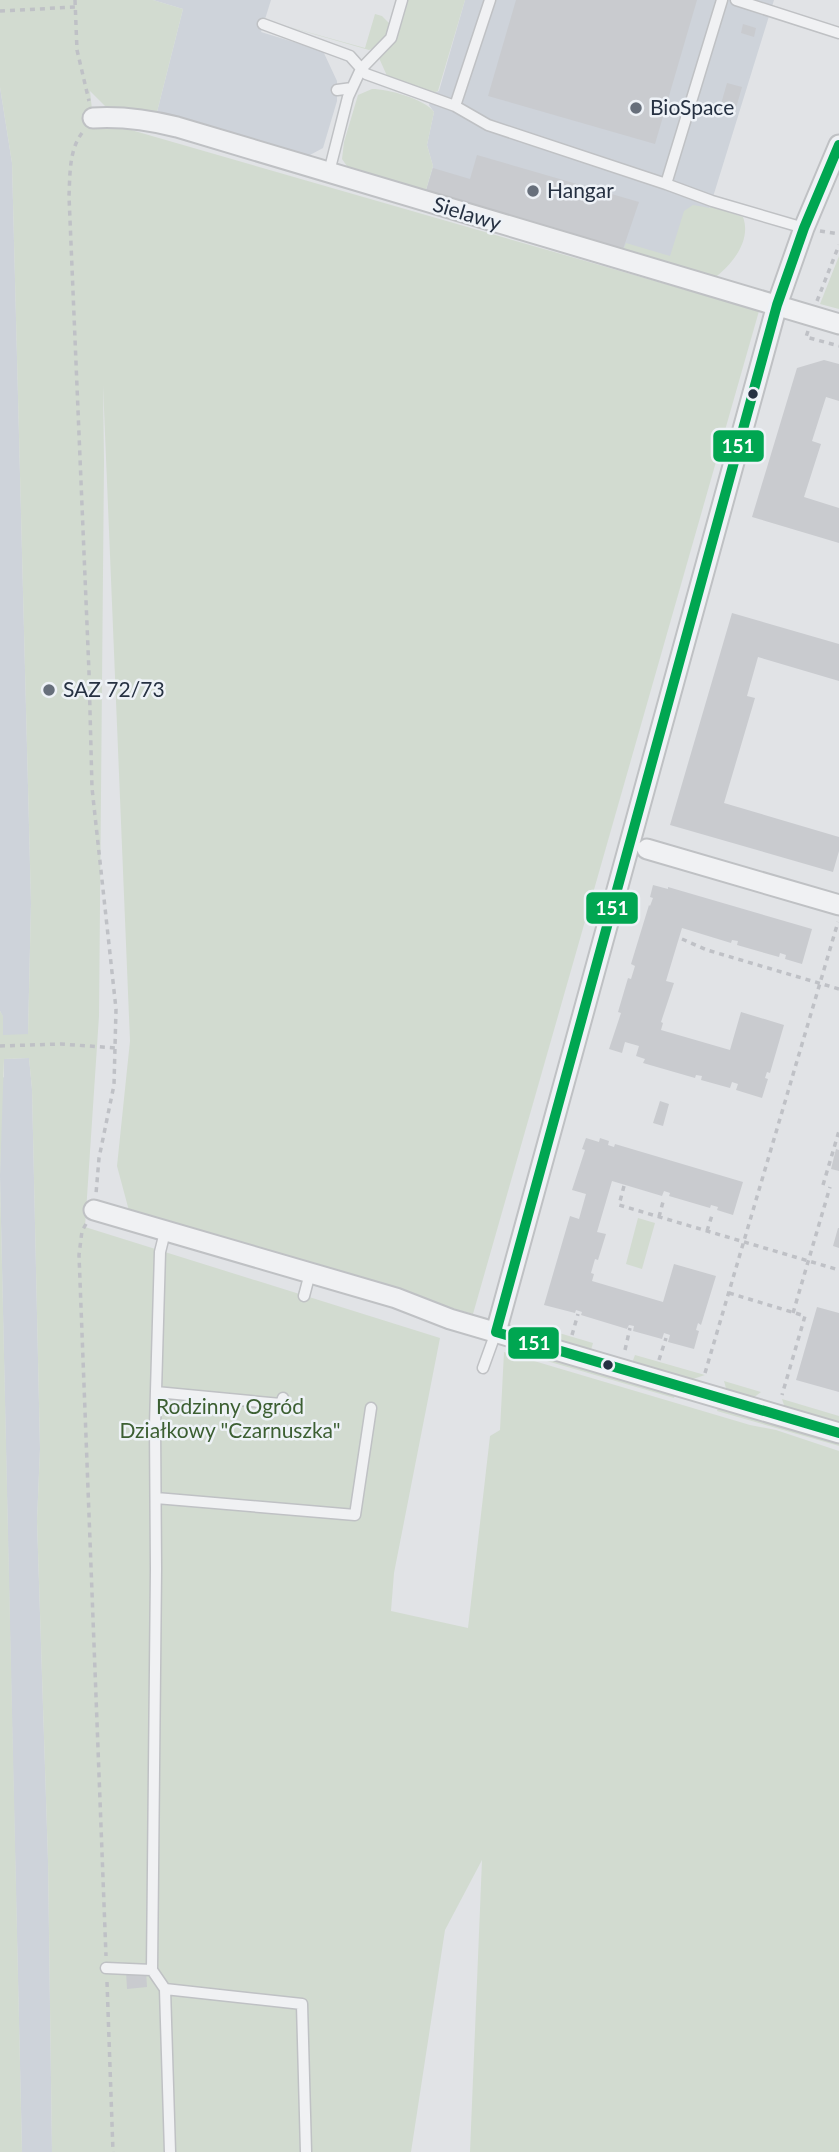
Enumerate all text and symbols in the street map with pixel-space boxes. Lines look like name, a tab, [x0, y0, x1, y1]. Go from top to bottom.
place label: BioSpace	[650, 94, 734, 119]
marker: BioSpace	[628, 100, 644, 116]
place label: Hangar	[547, 177, 614, 202]
marker: Hangar	[525, 183, 541, 199]
street label: Sielawy	[430, 190, 505, 235]
unlabelled marker	[746, 387, 760, 401]
line badge: 151	[712, 429, 765, 463]
text: 151	[721, 434, 755, 457]
place label: SAZ 72/73	[63, 676, 165, 701]
marker: SAZ 72/73	[41, 682, 57, 698]
line badge: 151	[585, 891, 639, 925]
text: 151	[595, 896, 629, 919]
line badge: 151	[507, 1326, 560, 1360]
text: 151	[517, 1331, 551, 1354]
unlabelled marker	[601, 1358, 615, 1372]
park label: Rodzinny Ogród Działkowy "Czarnuszka"	[119, 1393, 341, 1442]

